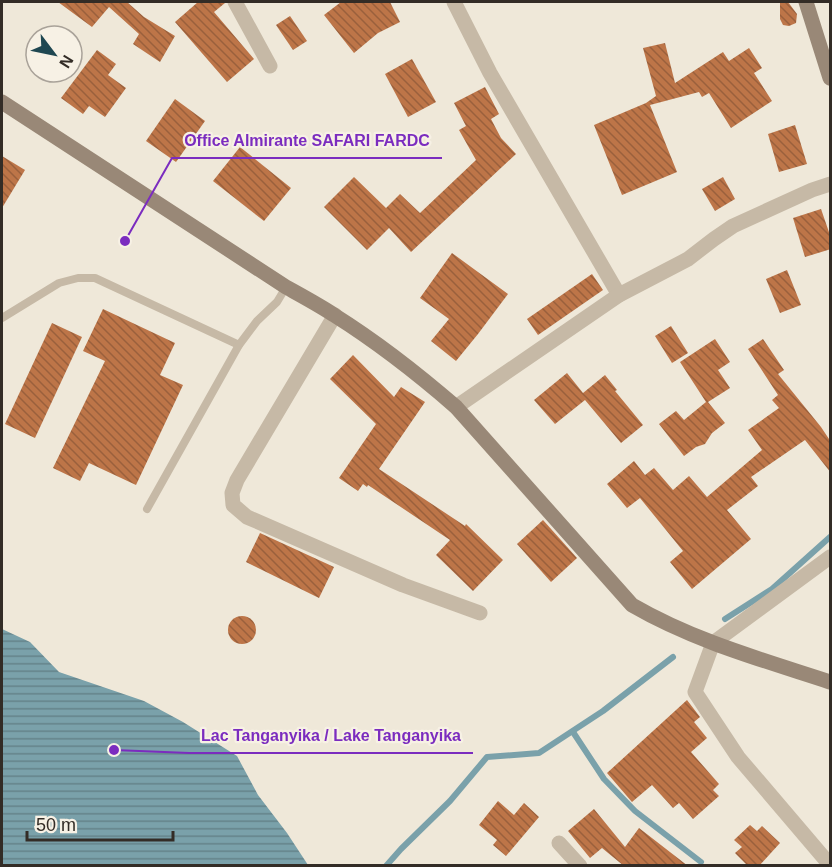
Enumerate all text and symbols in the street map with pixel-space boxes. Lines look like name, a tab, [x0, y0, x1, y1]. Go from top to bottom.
north arrow	[24, 24, 84, 84]
text: N	[56, 52, 77, 71]
callout: Office Almirante SAFARI FARDC	[172, 124, 442, 158]
text: Office Almirante SAFARI FARDC	[184, 132, 430, 149]
callout: Lac Tanganyika / Lake Tanganyika	[189, 719, 473, 753]
text: Lac Tanganyika / Lake Tanganyika	[201, 727, 461, 744]
scale bar	[27, 804, 172, 842]
text: 50 m	[36, 815, 76, 835]

